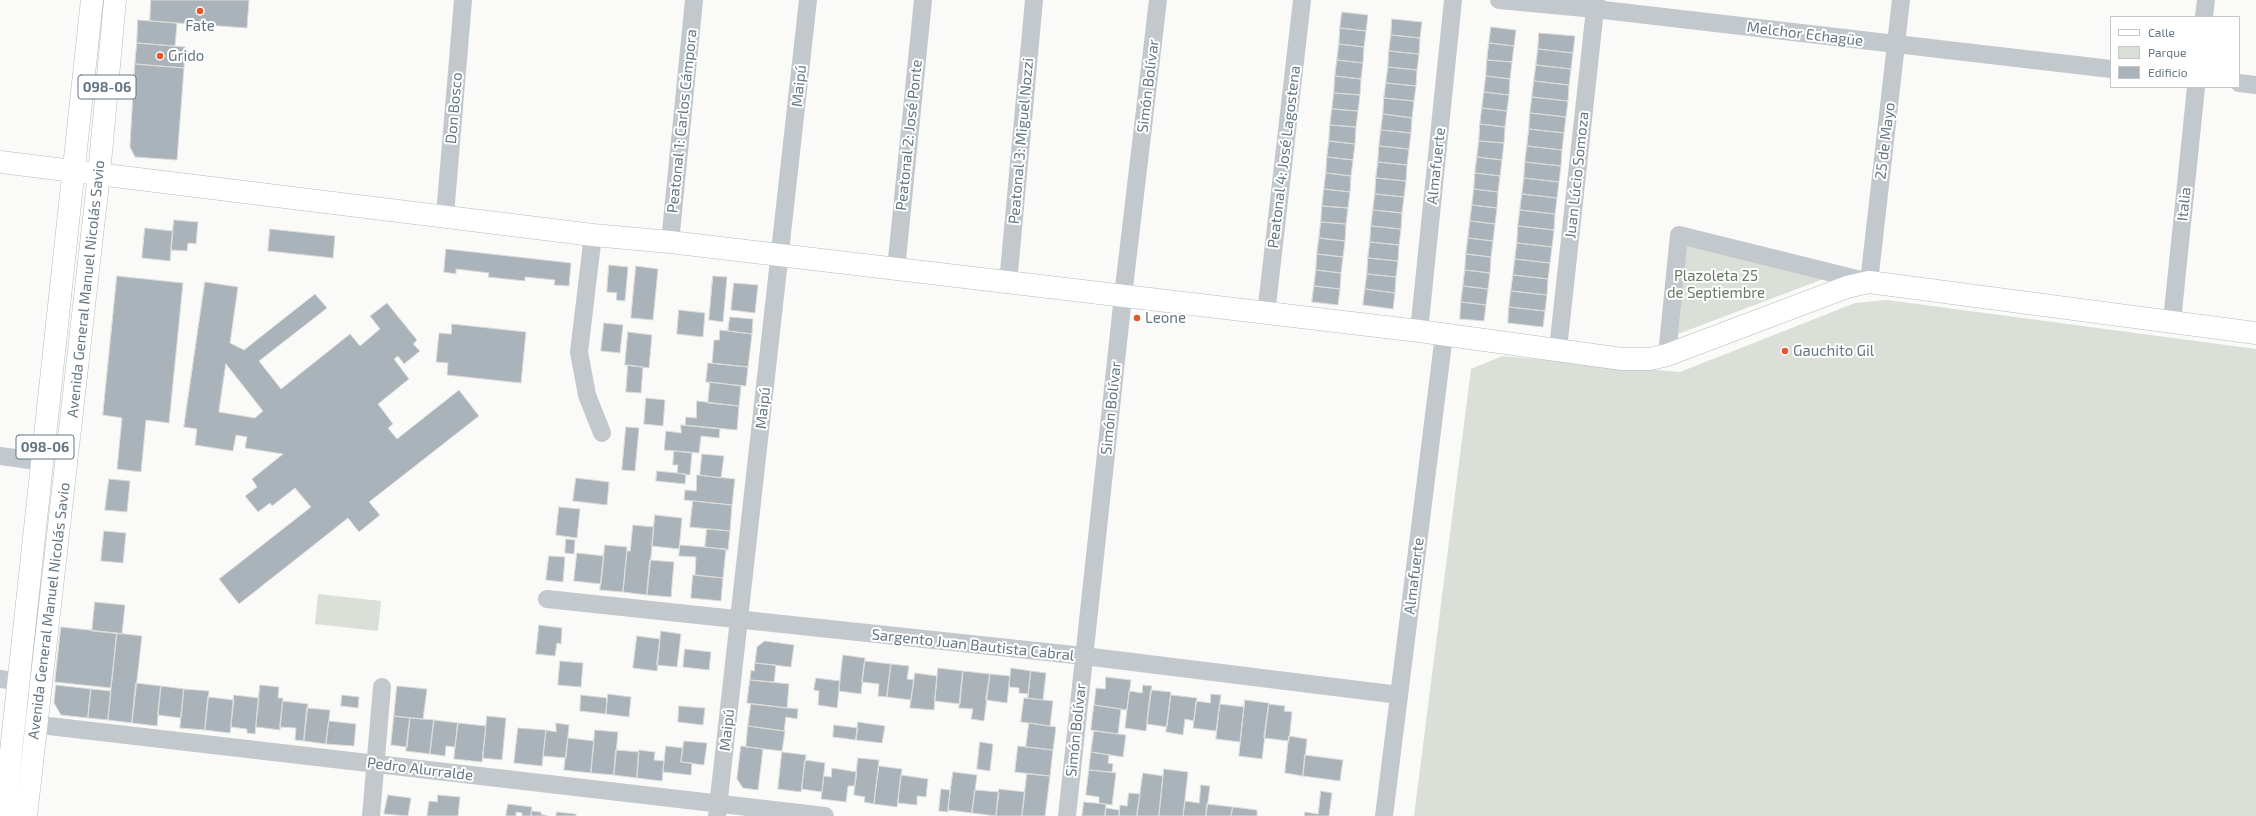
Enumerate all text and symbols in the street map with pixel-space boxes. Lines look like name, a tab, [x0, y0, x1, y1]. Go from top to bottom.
marker: Fate	[195, 6, 205, 16]
legend	[2110, 16, 2240, 88]
place label: Fate	[185, 17, 215, 35]
street label: Melchor Echagüe	[1746, 18, 1864, 50]
text: Calle	[2148, 25, 2175, 39]
street label: Peatonal 1: Carlos Cámpora	[663, 28, 701, 214]
street label: Simón Bolívar	[1133, 38, 1163, 134]
text: Parque	[2148, 45, 2186, 59]
place label: Grido	[168, 47, 204, 65]
marker: Grido	[155, 51, 165, 61]
street label: Peatonal 3: Miguel Nozzi	[1005, 57, 1037, 225]
street label: Peatonal 2: José Ponte	[892, 59, 926, 211]
street label: Maipú	[788, 64, 810, 108]
street label: Peatonal 4: José Lagostena	[1264, 65, 1304, 249]
text: Edificio	[2148, 65, 2188, 79]
street label: Don Bosco	[442, 71, 466, 145]
road number: 098-06	[78, 75, 136, 99]
street label: 25 de Mayo	[1871, 101, 1899, 181]
street label: Juan Lúcio Somoza	[1561, 111, 1593, 239]
street label: Almafuerte	[1423, 127, 1449, 205]
street label: Avenida General Manuel Nicolás Savio	[64, 159, 108, 419]
street label: Italia	[2173, 186, 2195, 222]
park label: Plazoleta 25 de Septiembre	[1667, 267, 1765, 302]
place label: Leone	[1145, 309, 1186, 327]
marker: Leone	[1132, 313, 1142, 323]
place label: Gauchito Gil	[1793, 342, 1874, 360]
marker: Gauchito Gil	[1780, 346, 1790, 356]
street label: Simón Bolívar	[1097, 360, 1125, 456]
street label: Maipú	[752, 386, 774, 430]
road number: 098-06	[16, 435, 74, 459]
street label: Avenida General Manuel Nicolás Savio	[24, 481, 74, 741]
street label: Almafuerte	[1400, 537, 1428, 615]
street label: Sargento Juan Bautista Cabral	[871, 625, 1075, 665]
street label: Simón Bolívar	[1062, 682, 1090, 778]
street label: Maipú	[716, 708, 738, 752]
street label: Pedro Alurralde	[366, 754, 474, 784]

